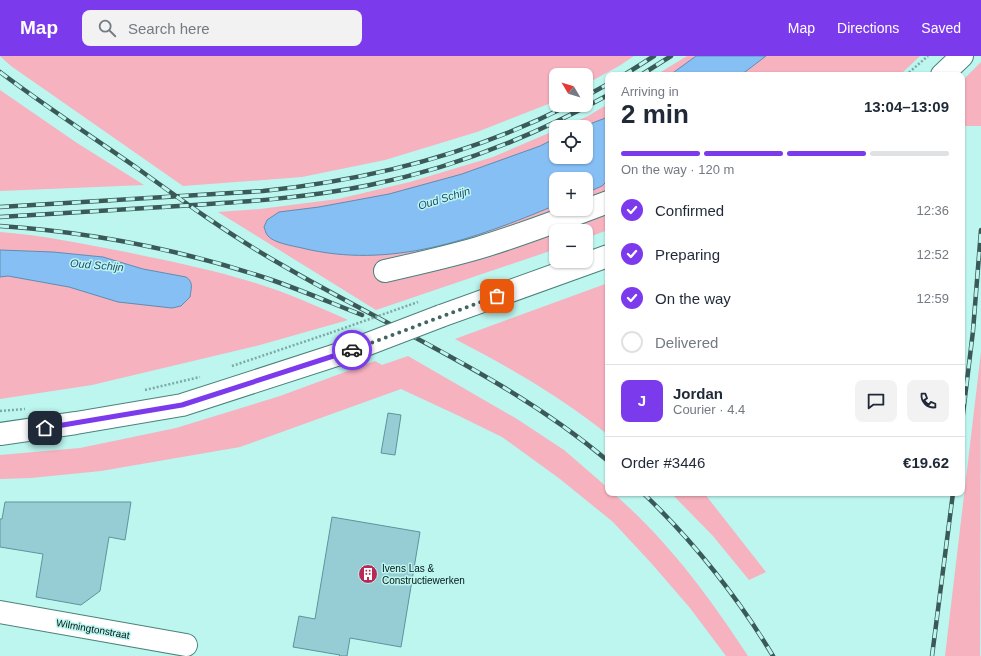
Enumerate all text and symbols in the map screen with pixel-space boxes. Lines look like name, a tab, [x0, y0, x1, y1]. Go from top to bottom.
search box	[82, 10, 362, 46]
text: Map	[20, 17, 58, 38]
icon: search	[96, 17, 118, 39]
text: Search here	[128, 20, 210, 37]
text: Map	[788, 20, 815, 36]
text: Directions	[837, 20, 899, 36]
text: Saved	[921, 20, 961, 36]
north arrow	[549, 68, 593, 112]
map controls	[549, 68, 593, 268]
text: Arriving in	[621, 84, 679, 99]
text: 13:04–13:09	[864, 98, 949, 115]
text: 2 min	[621, 99, 689, 129]
button: locate	[549, 120, 593, 164]
text: On the way · 120 m	[621, 162, 734, 177]
button: +	[549, 172, 593, 216]
water label: Oud Schijn	[417, 184, 471, 212]
icon: check	[621, 199, 643, 221]
text: Confirmed	[655, 202, 724, 219]
text: 12:36	[916, 203, 949, 218]
button: −	[549, 224, 593, 268]
icon: check	[621, 243, 643, 265]
text: Preparing	[655, 246, 720, 263]
text: 12:52	[916, 247, 949, 262]
water label: Oud Schijn	[70, 257, 124, 273]
pin	[480, 279, 514, 313]
icon: bag	[486, 285, 508, 307]
icon: check	[621, 287, 643, 309]
text: On the way	[655, 290, 731, 307]
text: 12:59	[916, 291, 949, 306]
courier	[332, 330, 372, 370]
text: Delivered	[655, 334, 718, 351]
icon: car	[341, 339, 363, 361]
button: chat	[855, 380, 897, 422]
button: phone	[907, 380, 949, 422]
text: Jordan	[673, 385, 723, 402]
text: J	[638, 392, 646, 409]
text: Courier · 4.4	[673, 402, 745, 417]
pin	[28, 411, 62, 445]
icon: home	[34, 417, 56, 439]
text: Order #3446	[621, 454, 705, 471]
text: €19.62	[903, 454, 949, 471]
building icon: Ivens Las & Constructiewerken	[357, 563, 379, 585]
place label: Ivens Las & Constructiewerken	[382, 563, 465, 586]
street label: Wilmingtonstraat	[55, 617, 131, 641]

